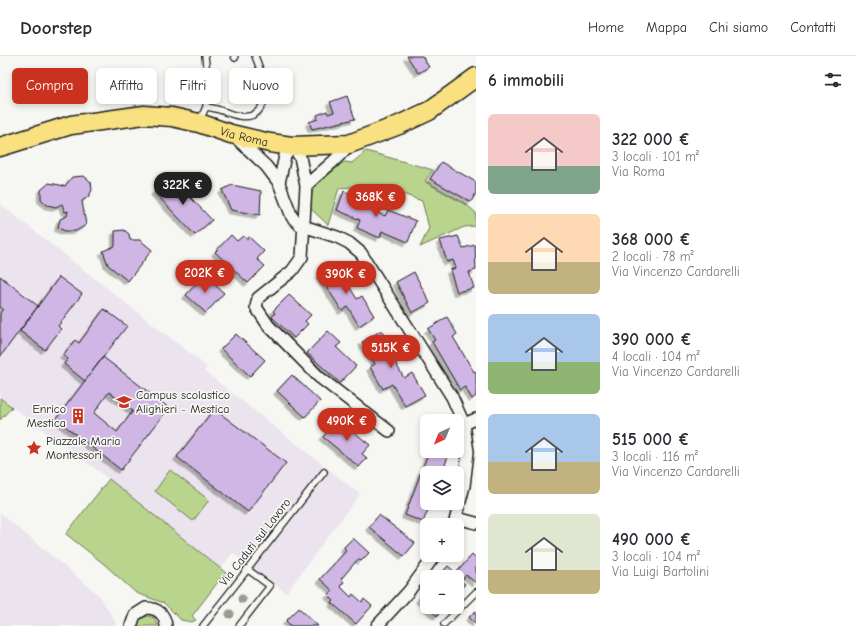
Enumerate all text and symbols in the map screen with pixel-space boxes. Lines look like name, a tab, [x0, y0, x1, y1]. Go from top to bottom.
text: Doorstep	[20, 17, 92, 39]
text: Home	[588, 19, 624, 36]
text: Mappa	[646, 19, 687, 36]
text: Chi siamo	[709, 19, 768, 36]
text: Contatti	[790, 19, 836, 36]
chip: Compra	[12, 68, 88, 104]
chip: Affitta	[96, 68, 157, 104]
chip: Filtri	[165, 68, 221, 104]
chip: Nuovo	[229, 68, 293, 104]
icon: filters	[822, 69, 844, 91]
text: 6 immobili	[488, 71, 564, 90]
street label: Via Roma	[218, 124, 269, 149]
icon: home	[520, 130, 568, 178]
text: 322 000 €	[612, 130, 690, 149]
text: 3 locali · 101 m²	[612, 149, 699, 164]
text: Via Roma	[612, 164, 665, 179]
pin: 322K €	[150, 172, 216, 206]
text: 322K €	[163, 177, 203, 192]
pin: 368K €	[343, 184, 409, 218]
text: 368K €	[356, 189, 396, 204]
icon: home	[520, 230, 568, 278]
text: 368 000 €	[612, 230, 691, 249]
text: 2 locali · 78 m²	[612, 249, 694, 264]
pin: 202K €	[172, 260, 238, 294]
pin: 390K €	[313, 261, 379, 295]
text: Via Vincenzo Cardarelli	[612, 264, 740, 279]
text: 202K €	[184, 265, 226, 280]
text: 390K €	[325, 266, 367, 281]
icon: home	[520, 330, 568, 378]
text: 390 000 €	[612, 330, 692, 349]
pin: 515K €	[358, 335, 424, 369]
text: 515K €	[371, 340, 411, 355]
text: 4 locali · 104 m²	[612, 349, 700, 364]
text: Via Vincenzo Cardarelli	[612, 364, 740, 379]
place label: Campus scolastico Alighieri - Mestica	[136, 388, 230, 416]
school or university icon: Campus scolastico Alighieri - Mestica	[115, 393, 133, 411]
place label: Enrico Mestica	[27, 402, 66, 430]
building icon: Enrico Mestica	[69, 407, 87, 425]
pin: 490K €	[314, 408, 380, 442]
text: 490K €	[326, 413, 368, 428]
north arrow	[420, 414, 464, 458]
map controls	[420, 414, 464, 614]
icon: home	[520, 430, 568, 478]
text: 515 000 €	[612, 430, 690, 449]
place label: Piazzale Maria Montessori	[46, 434, 121, 462]
place icon: Piazzale Maria Montessori	[25, 439, 43, 457]
text: 3 locali · 116 m²	[612, 449, 698, 464]
text: Via Vincenzo Cardarelli	[612, 464, 740, 479]
button: layers	[420, 466, 464, 510]
street label: Via Caduti sul Lavoro	[216, 495, 294, 589]
button: +	[420, 518, 464, 562]
icon: home	[520, 530, 568, 578]
text: 490 000 €	[612, 530, 692, 549]
text: 3 locali · 104 m²	[612, 549, 700, 564]
text: Via Luigi Bartolini	[612, 564, 709, 579]
button: −	[420, 570, 464, 614]

